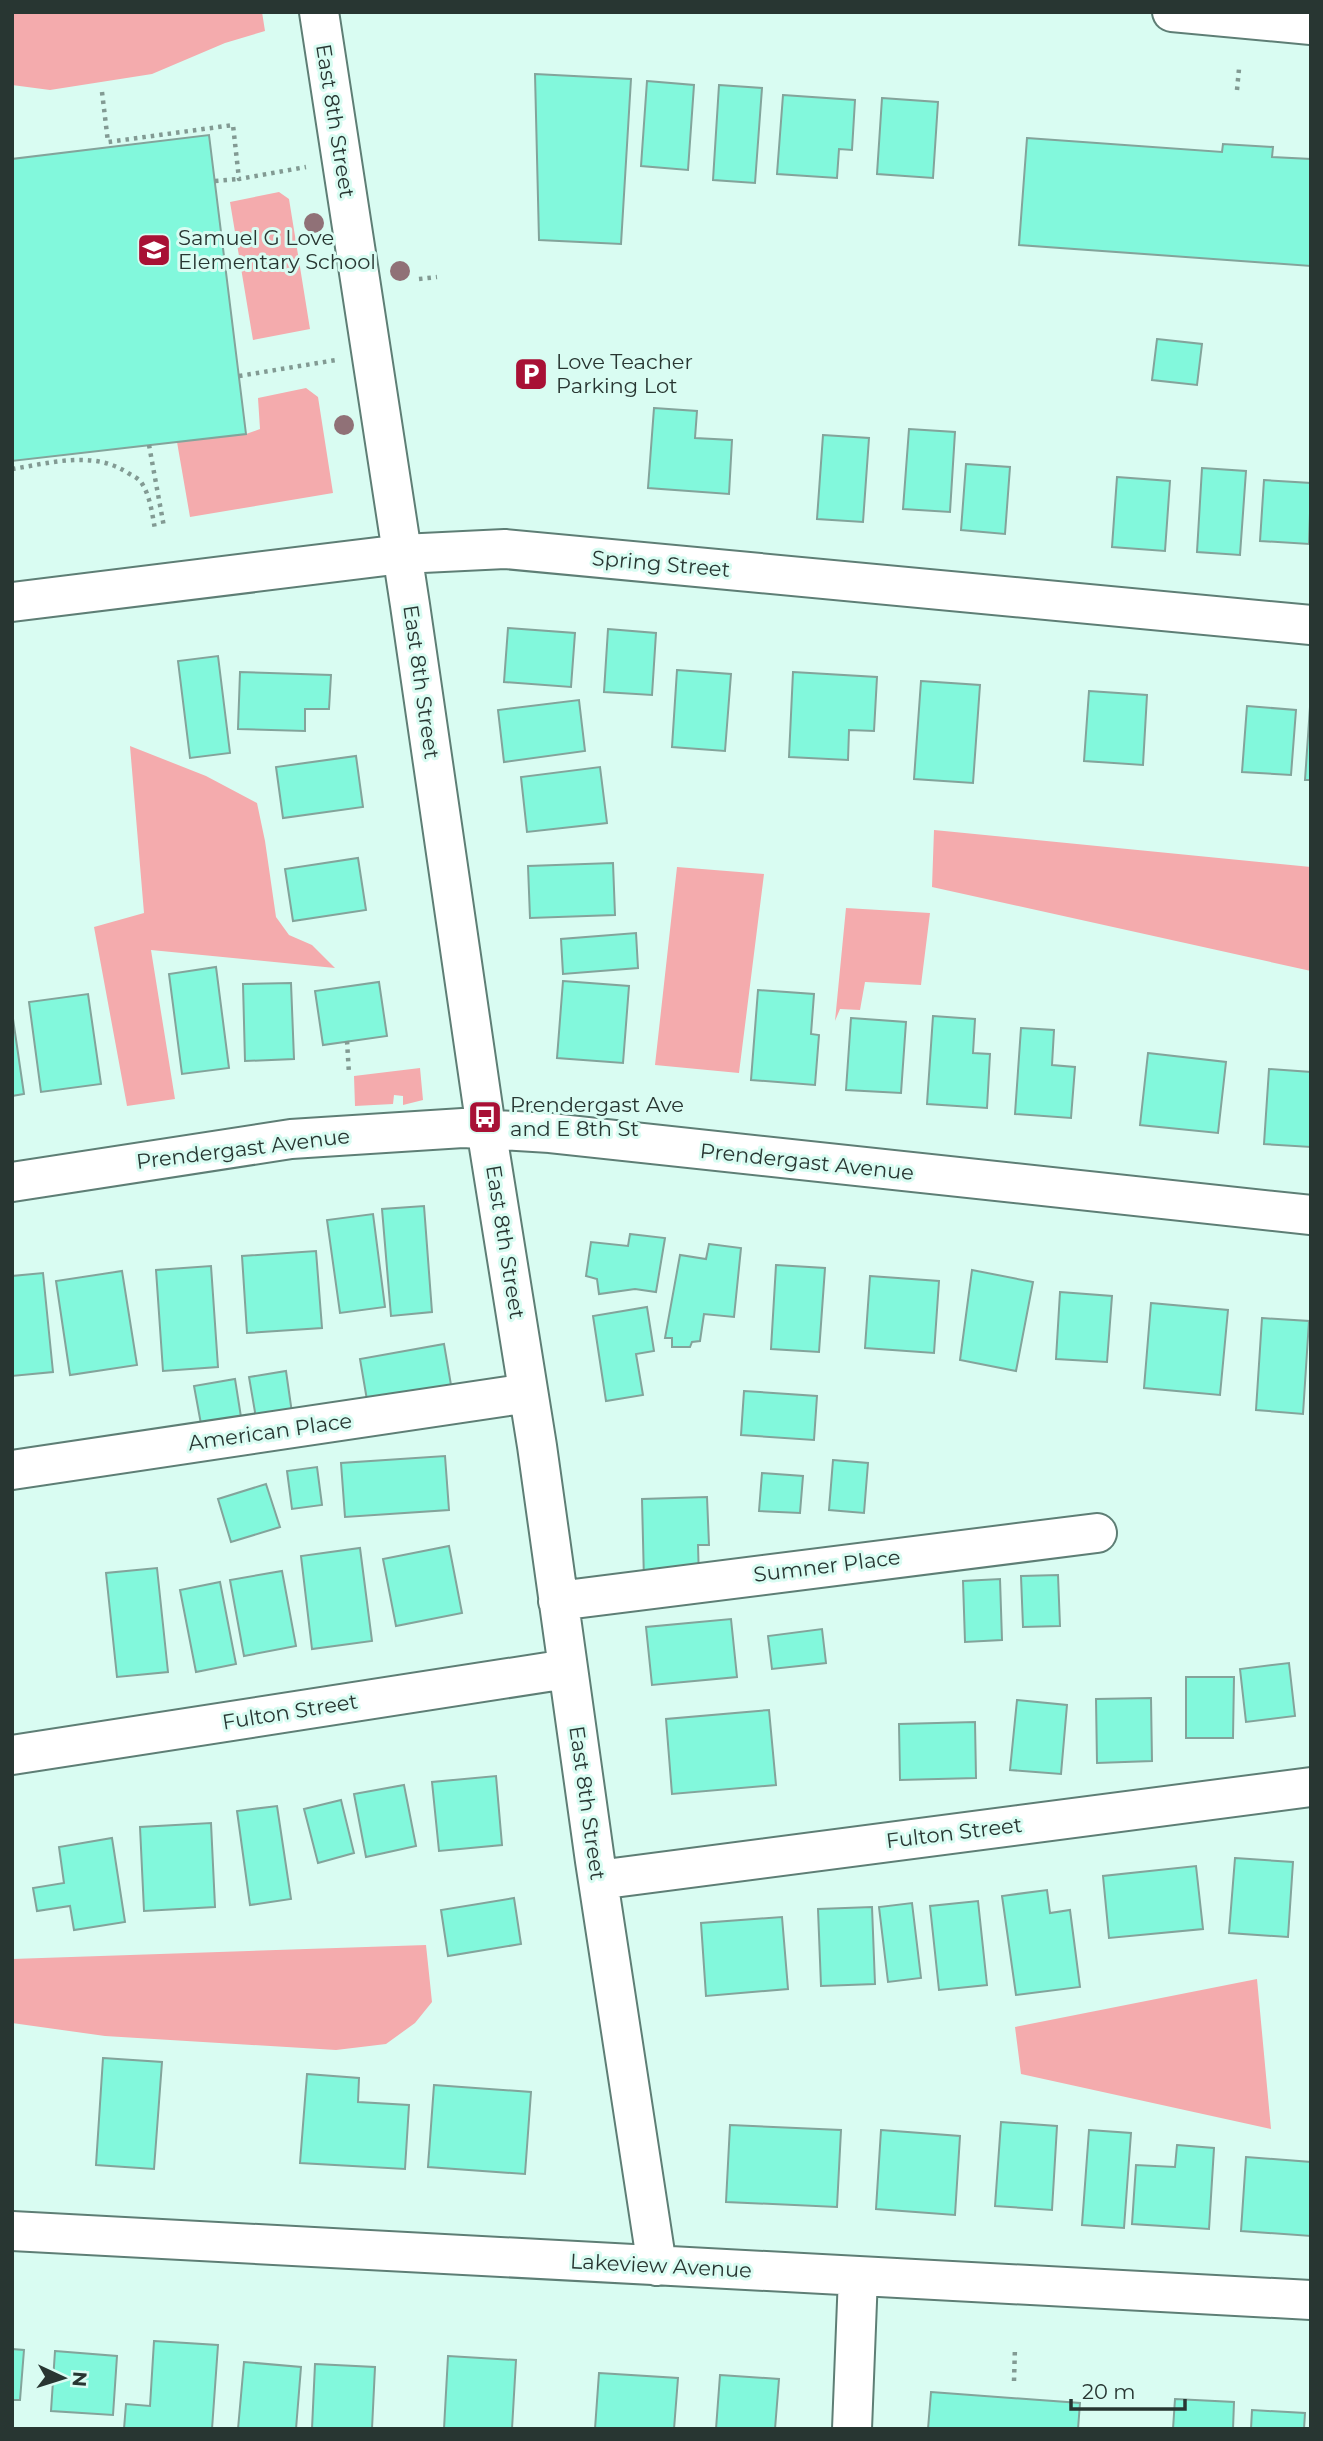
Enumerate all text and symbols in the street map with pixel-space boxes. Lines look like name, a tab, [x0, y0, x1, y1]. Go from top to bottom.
street label: East 8th Street	[311, 42, 360, 200]
place label: Samuel G Love Elementary School	[178, 225, 376, 274]
school or university icon: Samuel G Love Elementary School	[135, 231, 173, 269]
place label: Love Teacher Parking Lot	[556, 349, 693, 398]
parking icon: Love Teacher Parking Lot	[512, 355, 550, 393]
street label: Spring Street	[591, 545, 731, 582]
street label: East 8th Street	[398, 603, 445, 761]
place label: Prendergast Ave and E 8th St	[510, 1092, 684, 1141]
bus stop icon: Prendergast Ave and E 8th St	[466, 1098, 504, 1136]
street label: Prendergast Avenue	[135, 1123, 351, 1174]
street label: Prendergast Avenue	[699, 1138, 915, 1185]
street label: East 8th Street	[481, 1163, 530, 1321]
street label: American Place	[186, 1408, 354, 1455]
street label: Sumner Place	[752, 1544, 902, 1587]
street label: Fulton Street	[220, 1688, 360, 1735]
street label: East 8th Street	[564, 1724, 611, 1882]
street label: Fulton Street	[884, 1812, 1023, 1853]
street label: Lakeview Avenue	[569, 2248, 753, 2283]
north arrow	[28, 2343, 98, 2413]
scale bar	[1071, 2368, 1185, 2412]
text: N	[67, 2371, 91, 2388]
text: 20 m	[1082, 2379, 1136, 2404]

